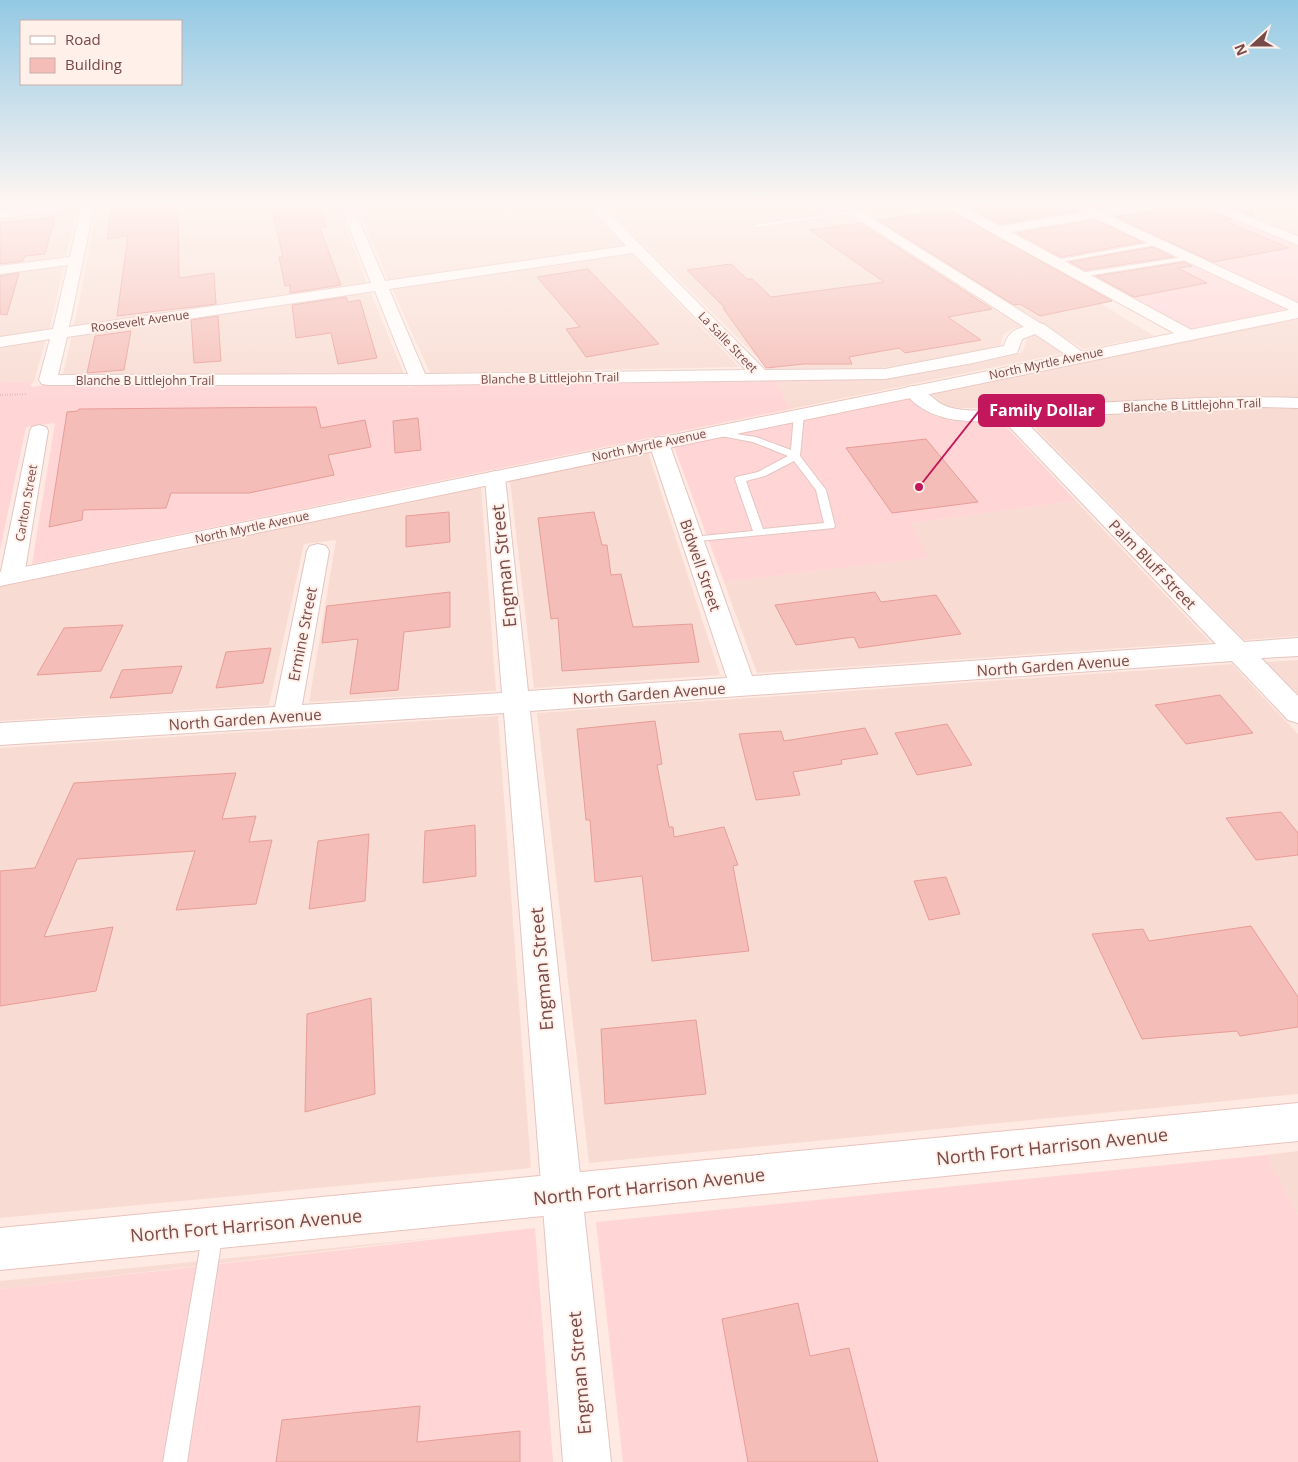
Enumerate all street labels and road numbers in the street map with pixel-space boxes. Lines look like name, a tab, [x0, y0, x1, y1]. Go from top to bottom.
street label: Roosevelt Avenue	[90, 306, 191, 336]
street label: La Salle Street	[695, 308, 761, 376]
street label: North Myrtle Avenue	[987, 343, 1105, 383]
street label: Blanche B Littlejohn Trail	[481, 368, 619, 388]
street label: Blanche B Littlejohn Trail	[76, 372, 214, 389]
street label: Blanche B Littlejohn Trail	[1122, 394, 1262, 416]
street label: North Myrtle Avenue	[590, 425, 708, 465]
street label: Carlton Street	[11, 463, 41, 543]
street label: Engman Street	[485, 503, 521, 629]
street label: North Myrtle Avenue	[193, 507, 311, 547]
street label: Palm Bluff Street	[1105, 515, 1201, 613]
street label: Bidwell Street	[676, 516, 726, 614]
street label: Ermine Street	[283, 585, 321, 683]
street label: North Garden Avenue	[976, 650, 1130, 680]
street label: North Garden Avenue	[572, 678, 726, 708]
street label: North Garden Avenue	[168, 704, 322, 734]
street label: Engman Street	[524, 906, 558, 1032]
street label: North Fort Harrison Avenue	[935, 1122, 1169, 1170]
street label: North Fort Harrison Avenue	[532, 1162, 766, 1210]
street label: North Fort Harrison Avenue	[129, 1203, 363, 1247]
street label: Engman Street	[562, 1310, 596, 1436]

